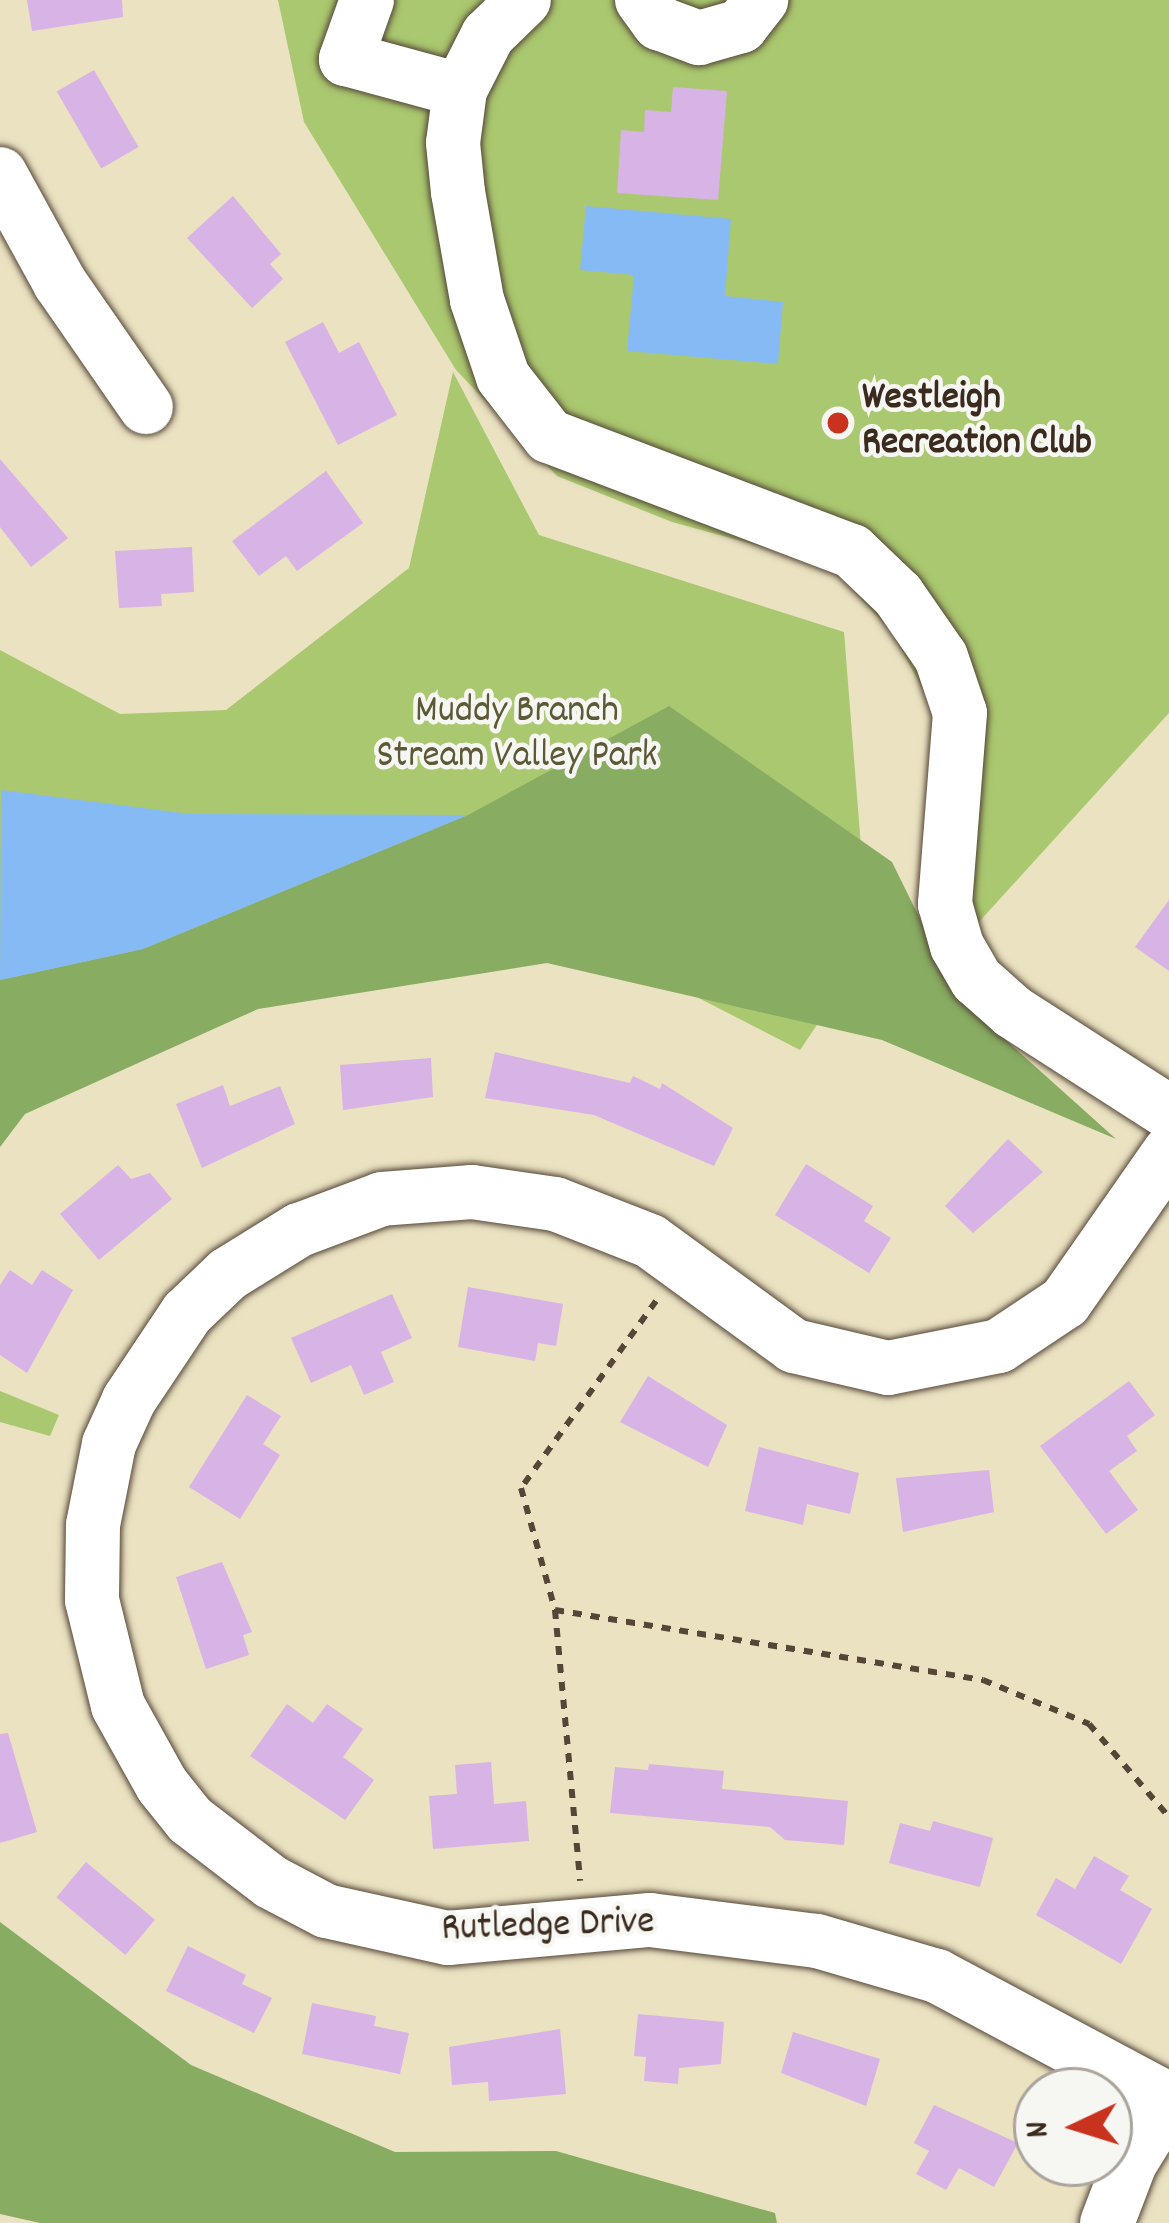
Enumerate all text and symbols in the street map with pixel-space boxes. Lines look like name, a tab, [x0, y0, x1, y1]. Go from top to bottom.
place label: Westleigh Recreation Club	[862, 378, 1092, 469]
marker: Westleigh Recreation Club	[825, 410, 851, 436]
park label: Muddy Branch Stream Valley Park	[376, 691, 658, 782]
street label: Rutledge Drive	[441, 1901, 655, 1955]
north arrow	[1013, 2067, 1133, 2187]
text: N	[1016, 2120, 1064, 2139]

